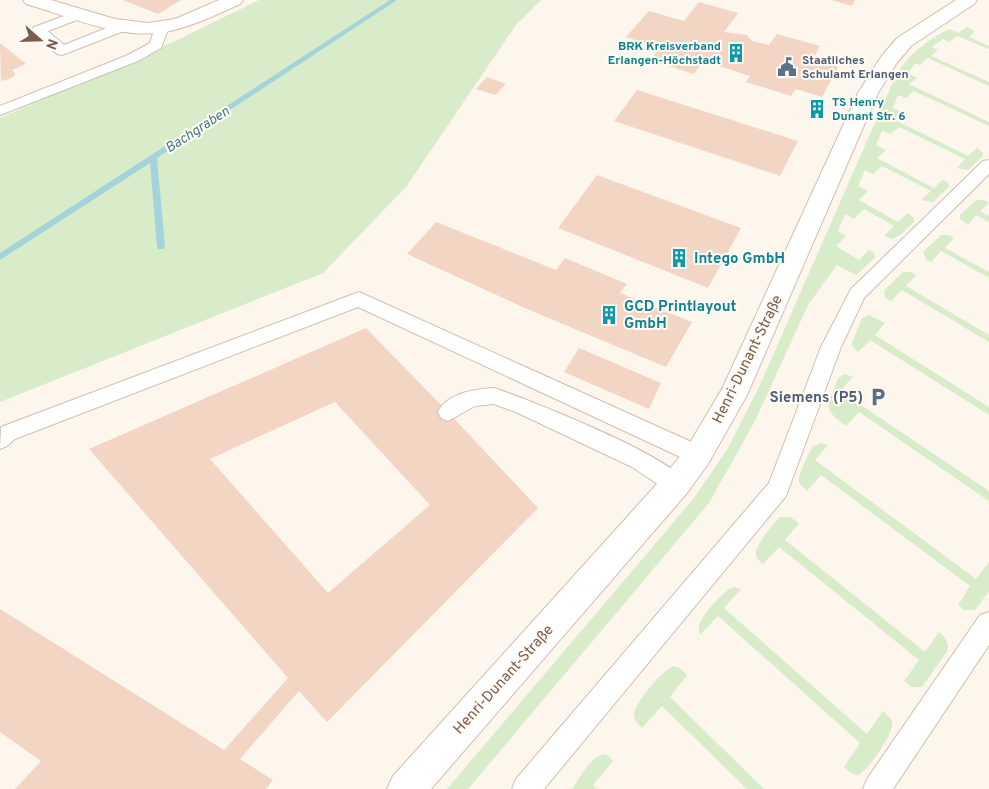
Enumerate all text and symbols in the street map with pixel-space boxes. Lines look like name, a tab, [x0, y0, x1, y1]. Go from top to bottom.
north arrow	[15, 15, 65, 65]
text: N	[41, 36, 61, 52]
place label: BRK Kreisverband Erlangen-Höchstadt	[608, 39, 721, 69]
building icon: BRK Kreisverband Erlangen-Höchstadt	[725, 42, 747, 64]
place label: Staatliches Schulamt Erlangen	[802, 53, 909, 83]
public building icon: Staatliches Schulamt Erlangen	[776, 56, 798, 78]
place label: TS Henry Dunant Str. 6	[832, 95, 906, 125]
building icon: TS Henry Dunant Str. 6	[806, 98, 828, 120]
water label: Bachgraben	[163, 103, 233, 157]
building icon: Intego GmbH	[668, 247, 690, 269]
place label: Intego GmbH	[694, 250, 785, 269]
street label: Henri-Dunant-Straße	[709, 292, 788, 427]
place label: GCD Printlayout GmbH	[624, 298, 737, 334]
building icon: GCD Printlayout GmbH	[598, 304, 620, 326]
parking icon: Siemens (P5)	[867, 386, 889, 408]
place label: Siemens (P5)	[770, 389, 863, 408]
street label: Henri-Dunant-Straße	[450, 621, 558, 739]

